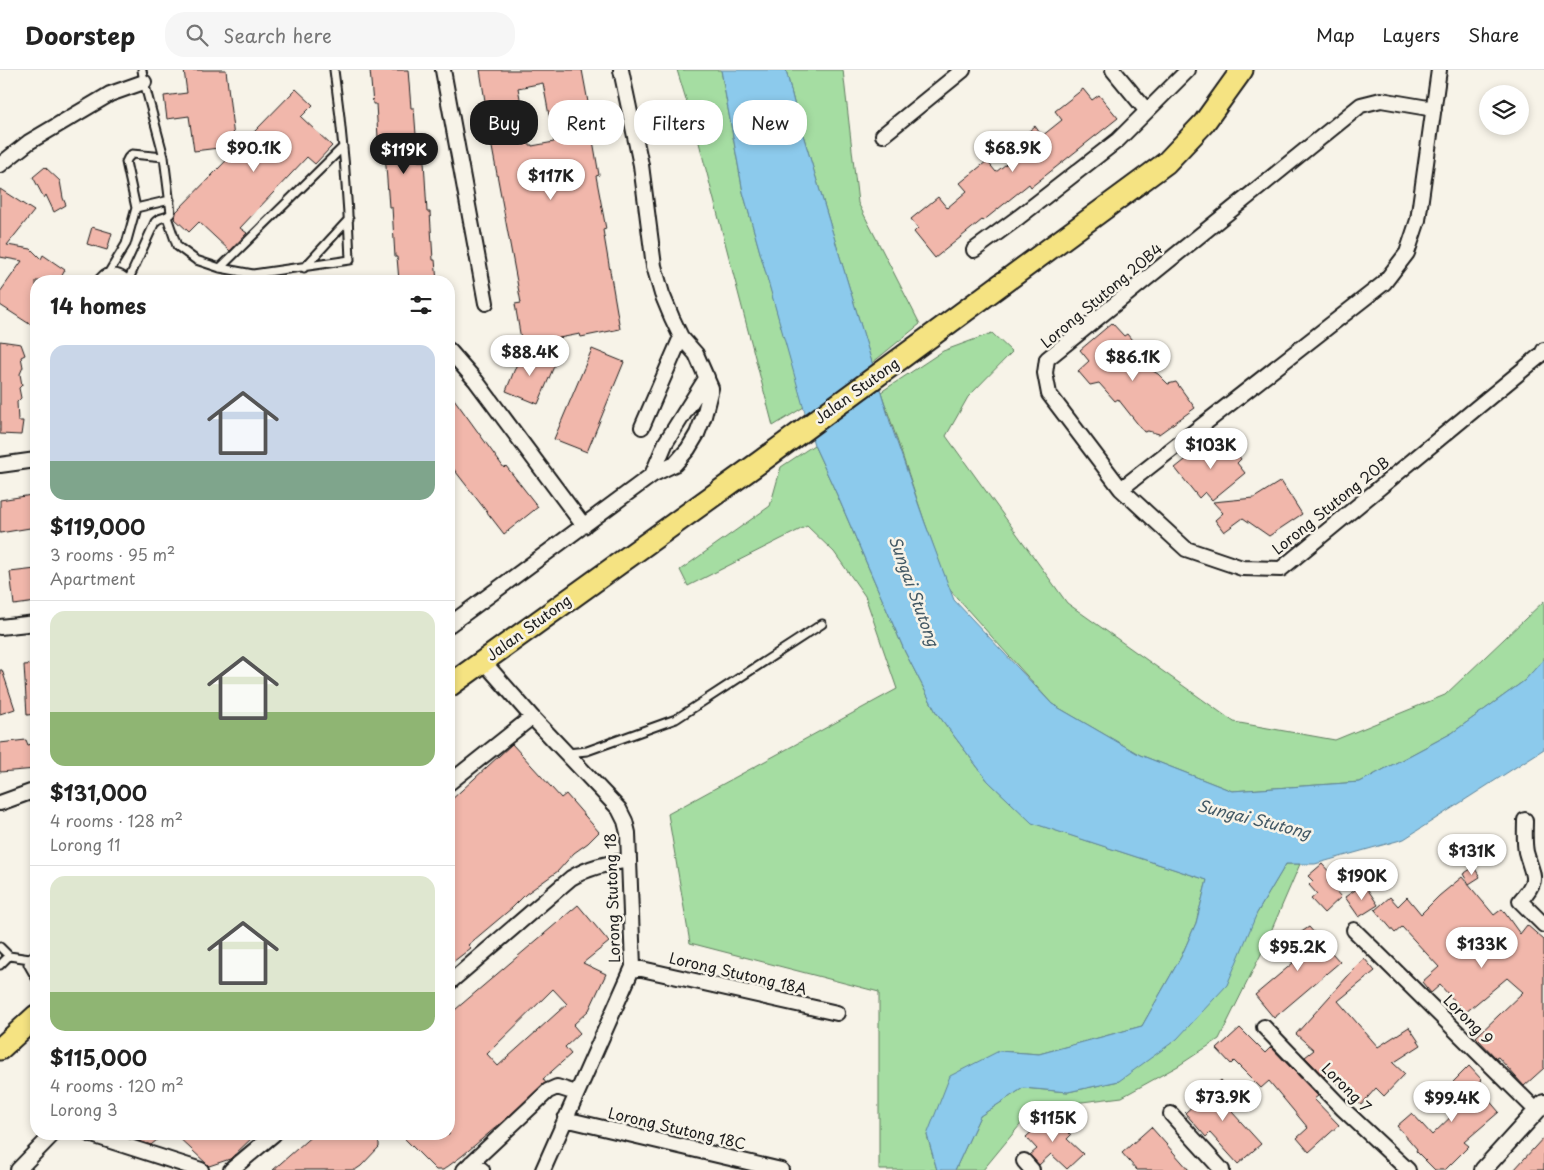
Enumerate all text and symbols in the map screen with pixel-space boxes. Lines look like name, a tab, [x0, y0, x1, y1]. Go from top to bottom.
search box	[165, 12, 515, 57]
text: Doorstep	[25, 17, 135, 53]
icon: search	[183, 21, 211, 49]
text: Search here	[223, 21, 332, 49]
text: Map	[1316, 21, 1355, 48]
text: Layers	[1383, 21, 1440, 48]
text: Share	[1468, 21, 1519, 48]
map controls	[1479, 85, 1529, 135]
button: layers	[1479, 85, 1529, 135]
chip: Buy	[470, 100, 538, 145]
chip: Rent	[548, 100, 624, 145]
chip: Filters	[634, 100, 723, 145]
chip: New	[733, 100, 807, 145]
pin: $90.1K	[213, 131, 295, 173]
pin: $68.9K	[972, 131, 1054, 173]
pin: $119K	[369, 132, 439, 175]
text: $90.1K	[227, 135, 281, 159]
text: $68.9K	[985, 135, 1041, 159]
text: $119K	[381, 137, 427, 161]
pin: $117K	[516, 158, 586, 201]
text: $117K	[528, 163, 574, 187]
street label: Lorong Stutong 20B4	[1035, 237, 1167, 353]
text: 14 homes	[50, 289, 146, 321]
icon: filters	[407, 291, 435, 319]
pin: $88.4K	[489, 334, 571, 377]
text: $88.4K	[501, 339, 559, 363]
pin: $86.1K	[1092, 340, 1174, 382]
text: $86.1K	[1106, 344, 1160, 368]
street label: Jalan Stutong	[809, 351, 904, 429]
icon: home	[198, 378, 288, 468]
pin: $103K	[1176, 428, 1246, 470]
text: $103K	[1186, 432, 1236, 456]
street label: Lorong Stutong 20B	[1266, 450, 1394, 559]
text: $119,000	[50, 510, 145, 542]
water label: Sungai Stutong	[884, 532, 946, 650]
text: 3 rooms · 95 m²	[50, 542, 175, 566]
text: Apartment	[50, 566, 135, 590]
street label: Jalan Stutong	[481, 588, 576, 666]
icon: home	[198, 643, 288, 733]
text: $131,000	[50, 776, 147, 808]
water label: Sungai Stutong	[1195, 792, 1315, 844]
text: 4 rooms · 128 m²	[50, 808, 183, 832]
text: Lorong 11	[50, 832, 120, 856]
street label: Lorong Stutong 18	[598, 833, 625, 963]
pin: $131K	[1437, 834, 1507, 876]
text: $131K	[1449, 838, 1495, 862]
pin: $190K	[1327, 858, 1397, 901]
text: $190K	[1337, 863, 1387, 887]
icon: home	[198, 908, 288, 998]
pin: $133K	[1447, 926, 1517, 969]
pin: $95.2K	[1257, 930, 1339, 972]
text: $133K	[1457, 931, 1507, 955]
text: $95.2K	[1270, 934, 1326, 958]
street label: Lorong Stutong 18A	[667, 945, 810, 1000]
street label: Lorong 9	[1439, 989, 1499, 1049]
text: $115,000	[50, 1041, 147, 1073]
street label: Lorong 7	[1317, 1057, 1377, 1117]
text: 4 rooms · 120 m²	[50, 1073, 184, 1097]
pin: $73.9K	[1182, 1080, 1264, 1122]
pin: $99.4K	[1411, 1080, 1493, 1123]
text: $73.9K	[1196, 1084, 1250, 1108]
text: $99.4K	[1424, 1085, 1480, 1109]
text: Lorong 3	[50, 1097, 118, 1121]
pin: $115K	[1018, 1100, 1088, 1143]
street label: Lorong Stutong 18C	[606, 1101, 748, 1155]
text: $115K	[1030, 1105, 1076, 1129]

